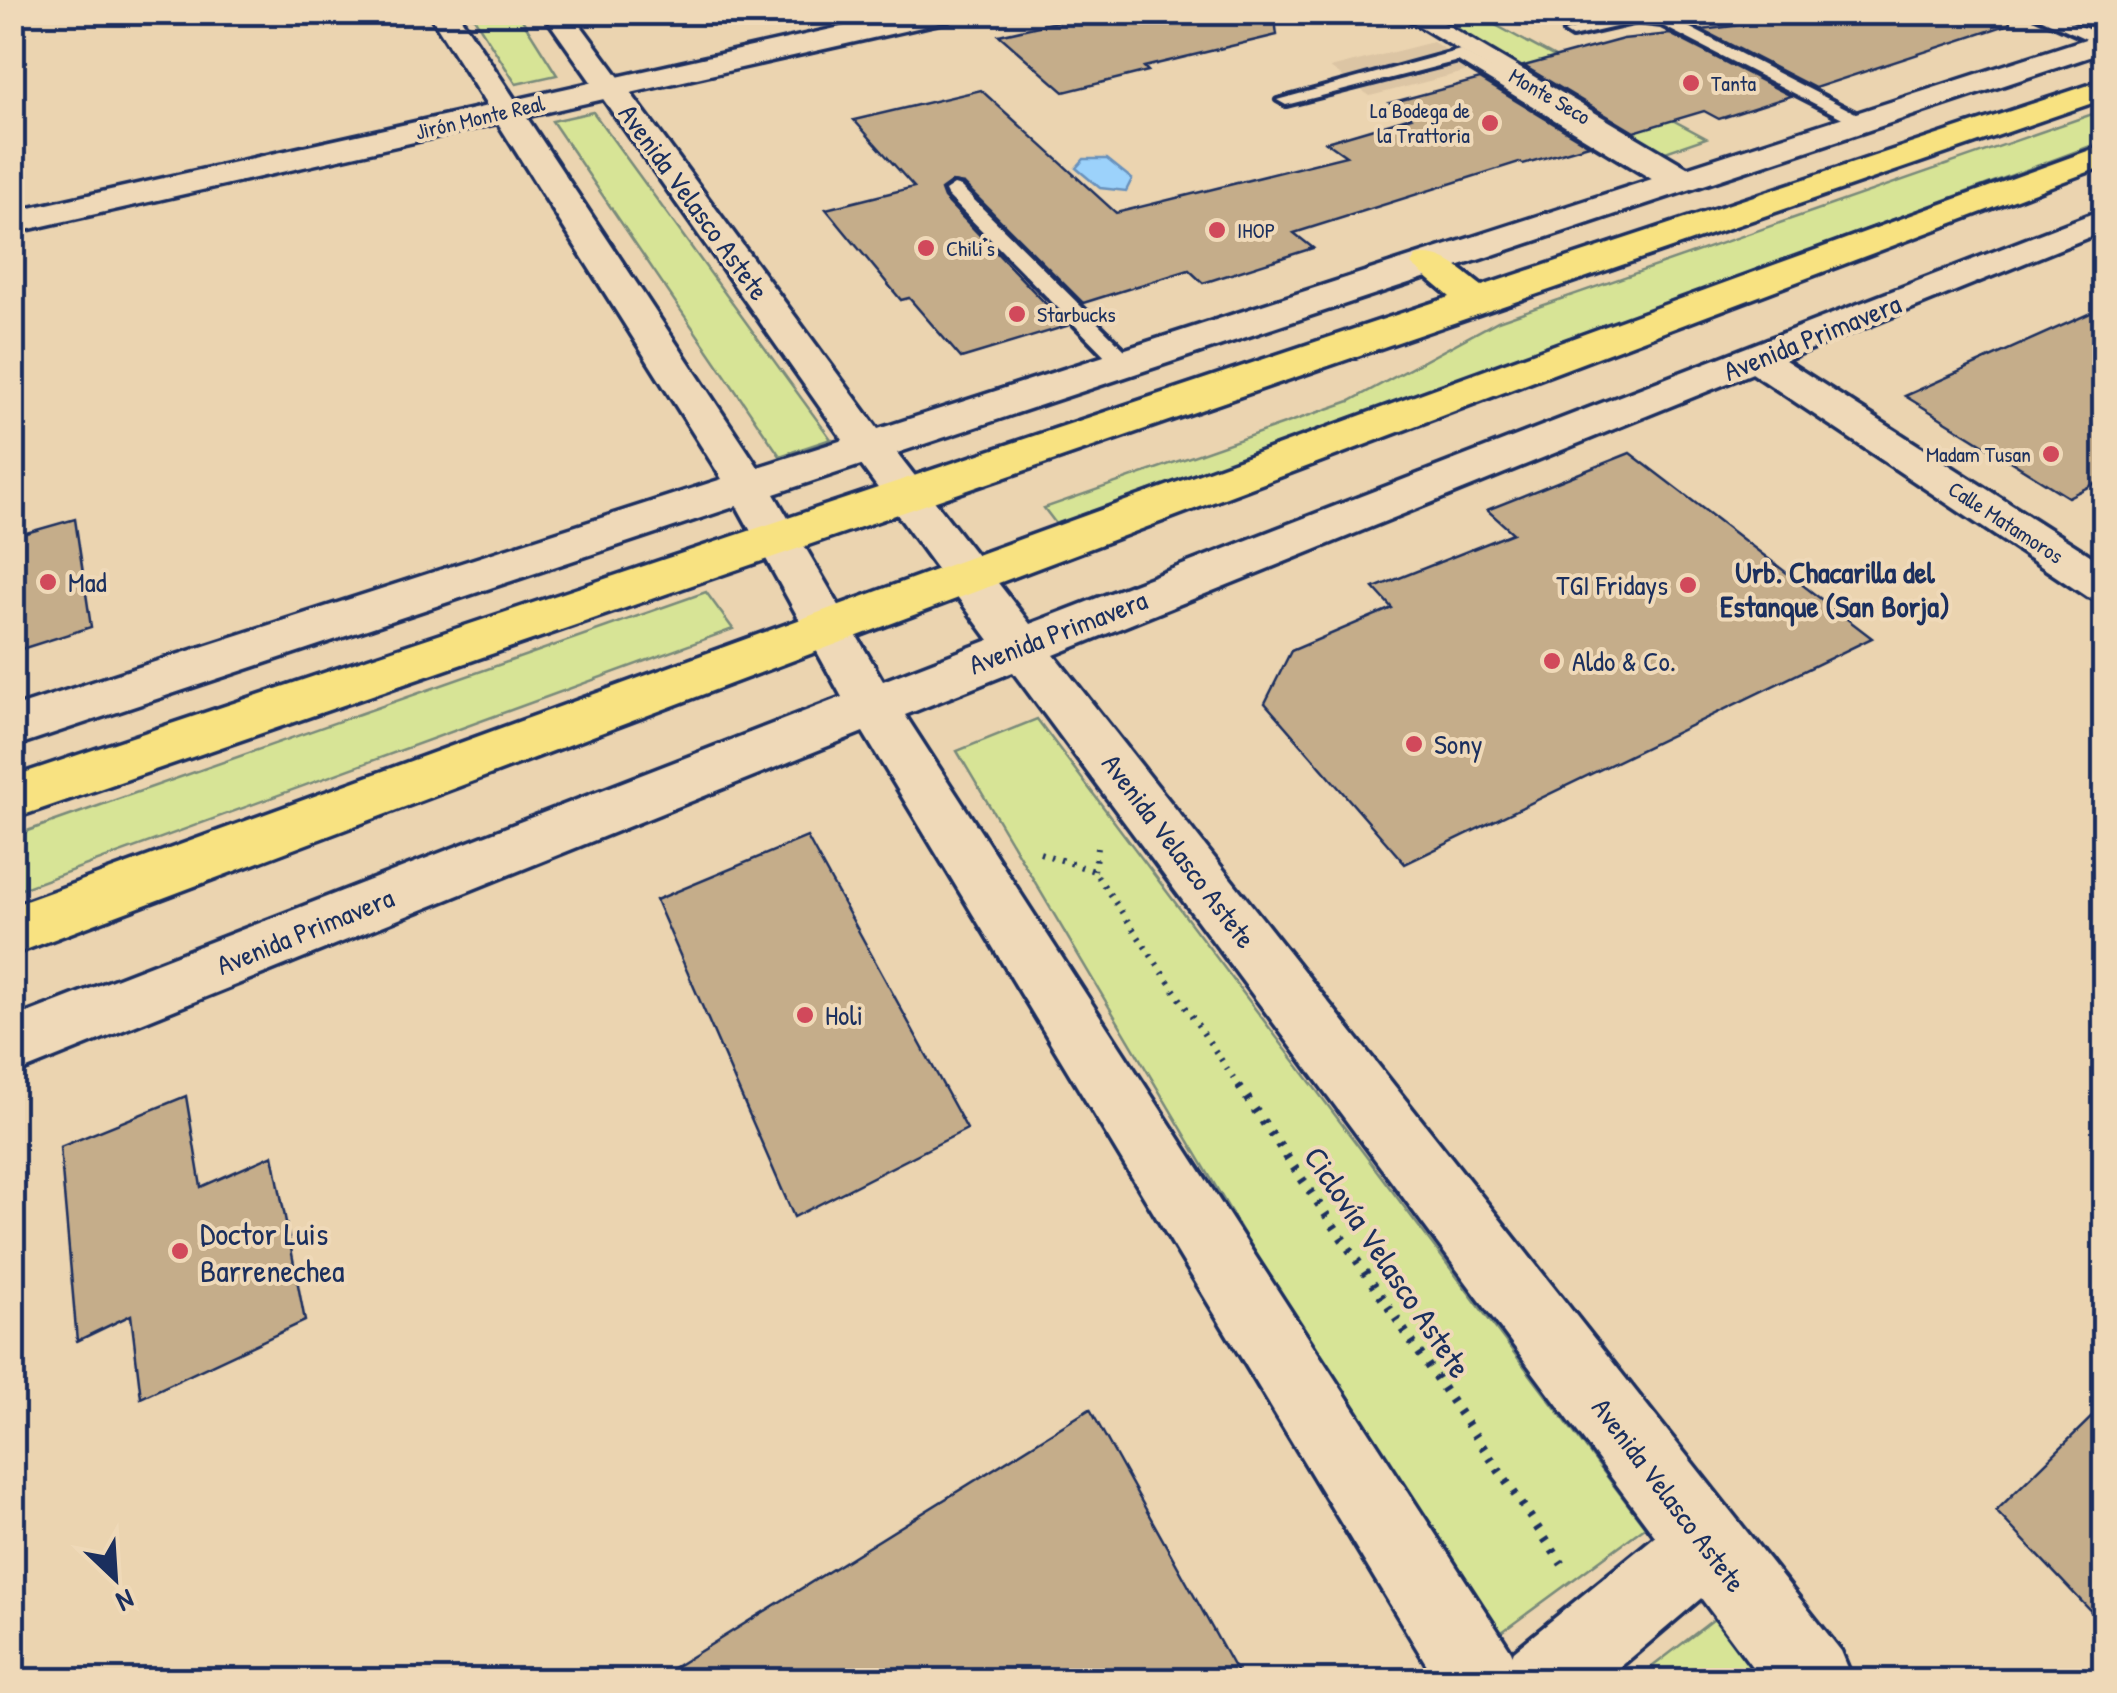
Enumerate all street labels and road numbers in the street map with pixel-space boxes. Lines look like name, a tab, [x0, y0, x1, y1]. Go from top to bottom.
street label: Monte Seco	[1504, 61, 1596, 131]
street label: Jirón Monte Real	[412, 88, 548, 146]
street label: Avenida Velasco Astete	[610, 96, 778, 308]
street label: Avenida Primavera	[1718, 284, 1906, 390]
street label: Calle Matamoros	[1943, 474, 2069, 570]
street label: Avenida Primavera	[963, 581, 1153, 683]
street label: Avenida Velasco Astete	[1093, 746, 1265, 956]
street label: Avenida Primavera	[211, 878, 399, 984]
street label: Ciclovía Velasco Astete	[1295, 1138, 1482, 1386]
street label: Avenida Velasco Astete	[1583, 1390, 1755, 1600]

